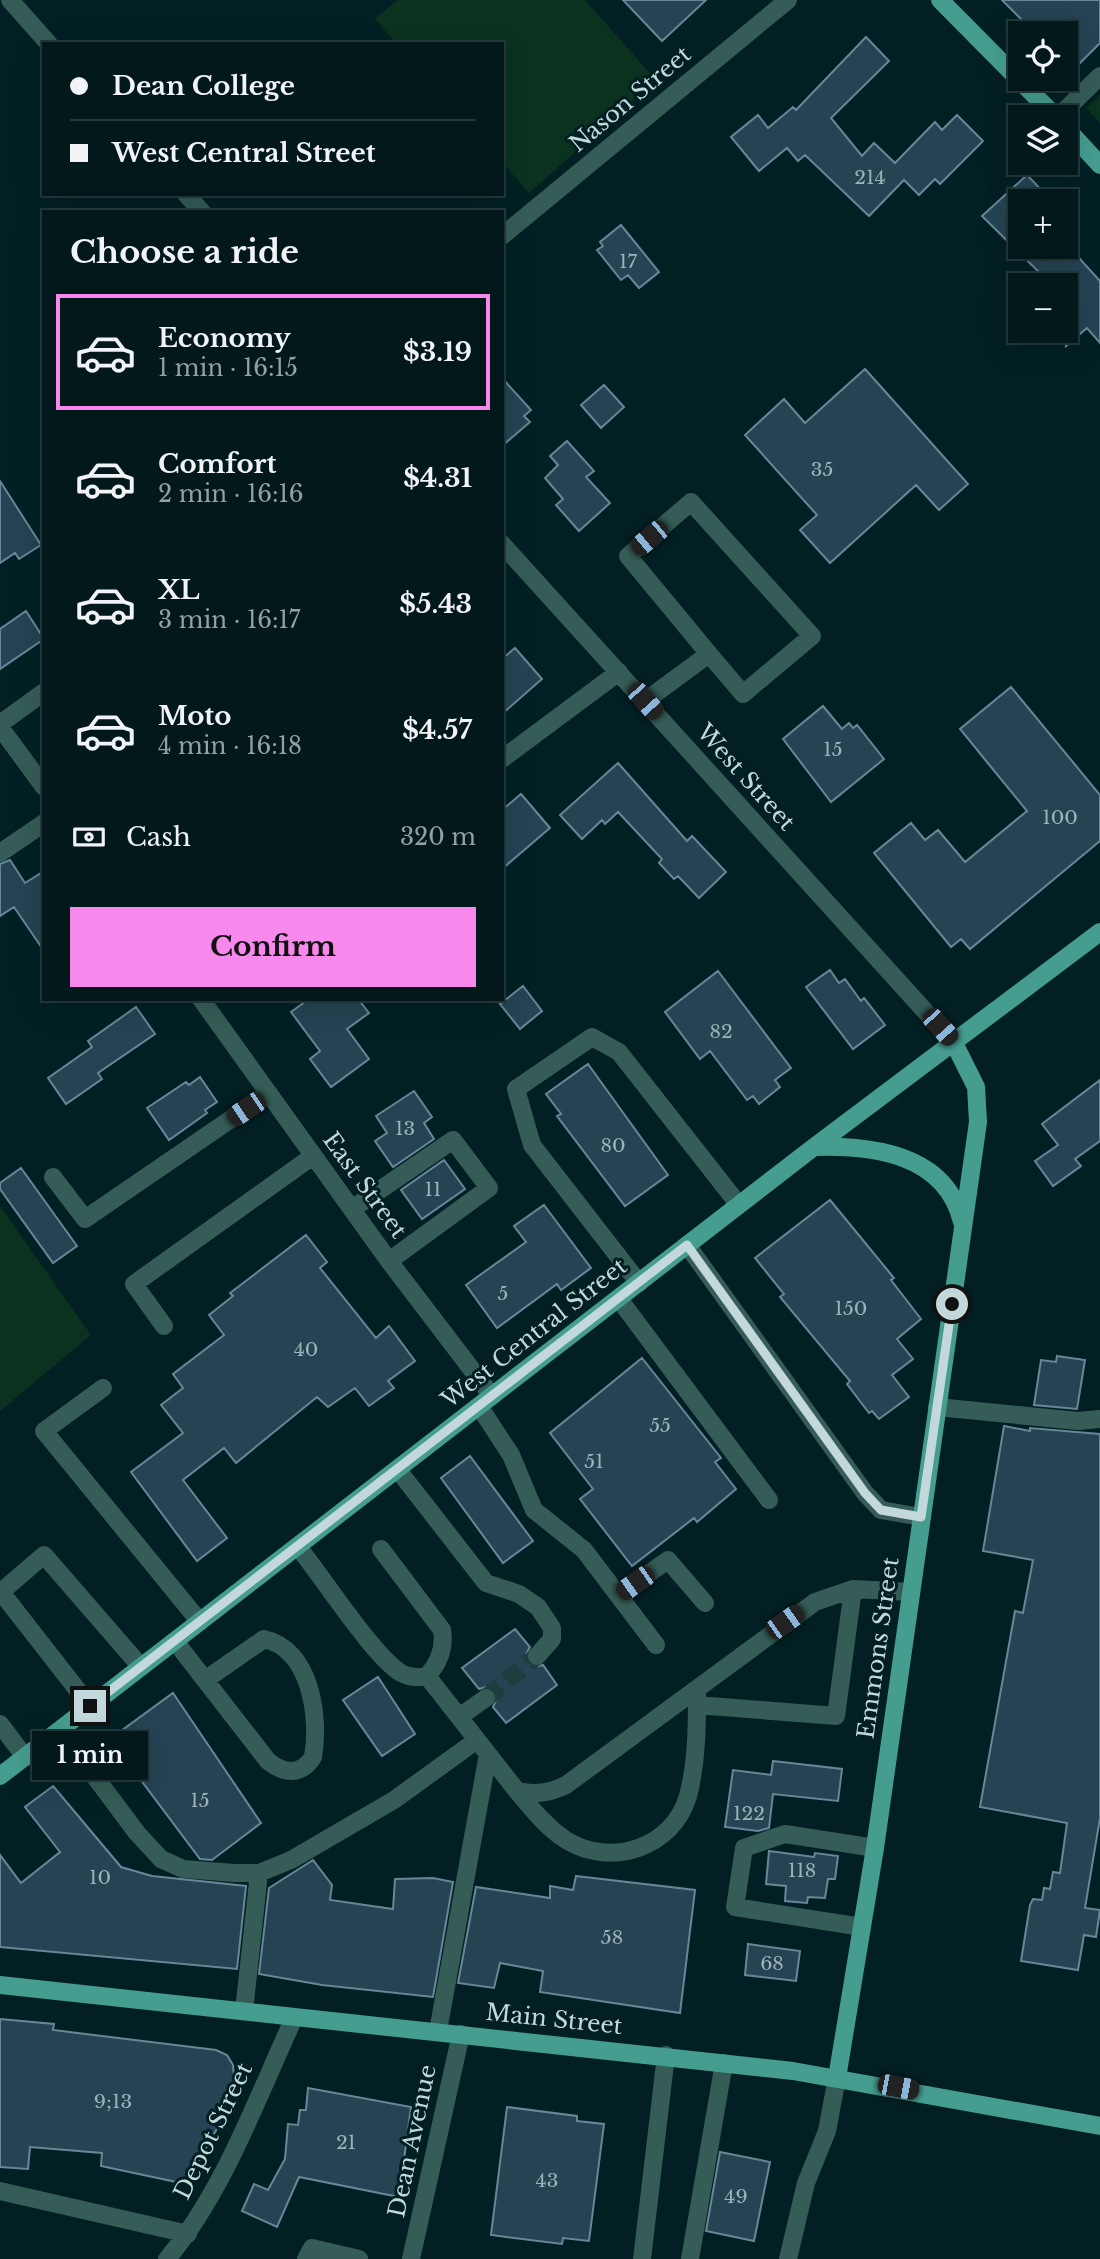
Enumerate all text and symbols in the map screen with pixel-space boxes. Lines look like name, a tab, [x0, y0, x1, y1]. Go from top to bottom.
map controls	[1008, 21, 1078, 343]
button: locate	[1008, 21, 1078, 91]
street label: Nason Street	[564, 40, 697, 158]
text: Dean College	[112, 70, 295, 102]
button: layers	[1008, 105, 1078, 175]
text: West Central Street	[112, 137, 376, 169]
house number: 214	[854, 166, 886, 189]
button: +	[1008, 189, 1078, 259]
text: Choose a ride	[70, 232, 299, 272]
house number: 17	[619, 250, 637, 273]
button: −	[1008, 273, 1078, 343]
icon: car	[74, 321, 137, 384]
text: Economy	[158, 322, 291, 354]
text: $3.19	[403, 336, 472, 368]
text: 1 min · 16:15	[158, 354, 298, 382]
icon: car	[74, 447, 137, 510]
text: Comfort	[158, 448, 276, 480]
house number: 35	[811, 458, 833, 481]
text: $4.31	[403, 462, 472, 494]
text: 2 min · 16:16	[158, 480, 304, 508]
car	[627, 516, 672, 560]
icon: car	[74, 573, 137, 636]
text: XL	[158, 574, 200, 606]
text: $5.43	[399, 588, 472, 620]
text: 3 min · 16:17	[158, 606, 300, 634]
car	[624, 678, 667, 724]
icon: car	[74, 699, 137, 762]
text: Moto	[158, 700, 231, 732]
text: $4.57	[402, 714, 472, 746]
street label: West Street	[690, 717, 801, 836]
text: 4 min · 16:18	[158, 732, 302, 760]
house number: 15	[823, 738, 843, 761]
house number: 100	[1042, 806, 1078, 829]
icon: cash	[70, 818, 108, 856]
text: Cash	[126, 821, 191, 853]
text: 320 m	[400, 823, 476, 851]
button: Confirm	[70, 907, 476, 987]
car	[919, 1004, 962, 1050]
house number: 82	[709, 1020, 733, 1043]
car	[223, 1089, 270, 1129]
house number: 13	[395, 1117, 415, 1140]
street label: East Street	[317, 1126, 413, 1244]
house number: 80	[600, 1134, 626, 1157]
house number: 11	[425, 1178, 441, 1201]
street label: West Central Street	[435, 1252, 632, 1415]
house number: 5	[498, 1282, 508, 1305]
route start	[936, 1288, 968, 1320]
house number: 150	[835, 1297, 867, 1320]
house number: 40	[294, 1338, 318, 1361]
house number: 55	[649, 1414, 671, 1437]
house number: 51	[584, 1450, 604, 1473]
street label: Emmons Street	[851, 1555, 905, 1741]
car	[612, 1562, 659, 1604]
car	[762, 1601, 809, 1643]
route end	[74, 1690, 106, 1722]
callout: 1 min	[32, 1730, 148, 1780]
text: 1 min	[57, 1741, 123, 1769]
house number: 15	[190, 1789, 210, 1812]
house number: 122	[733, 1802, 765, 1825]
house number: 118	[788, 1859, 816, 1882]
house number: 10	[89, 1866, 111, 1889]
house number: 58	[601, 1926, 623, 1949]
house number: 68	[760, 1952, 784, 1975]
street label: Main Street	[484, 1998, 624, 2040]
street label: Depot Street	[168, 2058, 258, 2204]
street label: Dean Avenue	[382, 2062, 442, 2220]
car	[876, 2073, 921, 2101]
house number: 9;13	[94, 2090, 132, 2113]
house number: 21	[336, 2131, 356, 2154]
house number: 43	[536, 2169, 558, 2192]
house number: 49	[724, 2185, 748, 2208]

